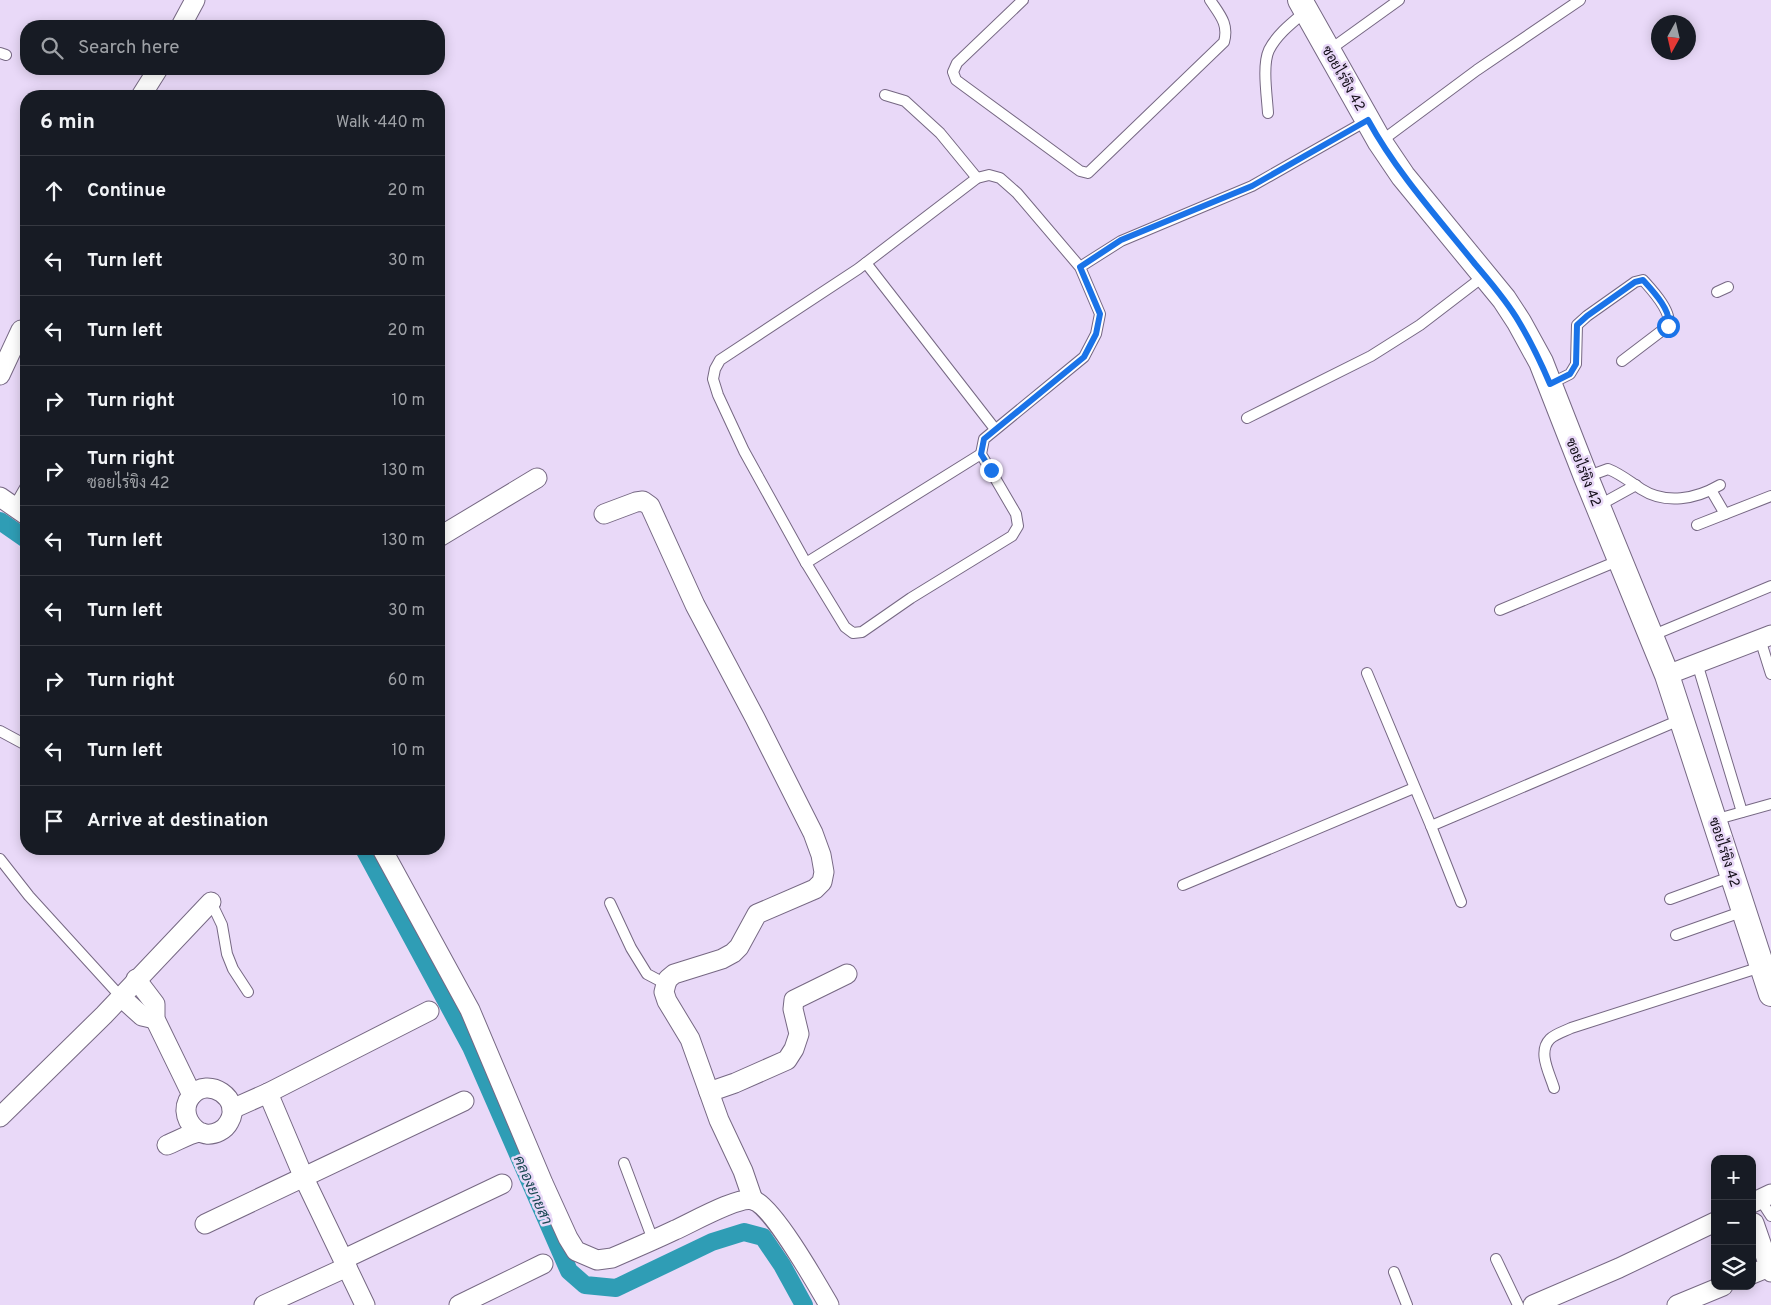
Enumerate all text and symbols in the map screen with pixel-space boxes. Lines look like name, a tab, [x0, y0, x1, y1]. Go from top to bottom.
north arrow	[1651, 15, 1696, 60]
search box	[20, 20, 445, 75]
icon: search	[38, 34, 66, 62]
text: Search here	[78, 36, 180, 60]
street label: ซอยไร่ขิง 42	[1317, 43, 1369, 114]
text: 6 min	[40, 109, 95, 136]
text: Walk · 440 m	[336, 113, 425, 133]
icon: ahead	[40, 177, 68, 205]
text: Continue	[87, 179, 166, 203]
text: 20 m	[388, 181, 425, 201]
icon: left	[40, 247, 68, 275]
text: Turn left	[87, 249, 163, 273]
text: 30 m	[388, 251, 425, 271]
route start	[1657, 315, 1680, 338]
icon: left	[40, 317, 68, 345]
text: Turn left	[87, 319, 163, 343]
text: 20 m	[388, 321, 425, 341]
icon: right	[40, 387, 68, 415]
text: Turn right	[87, 389, 175, 413]
text: 10 m	[391, 391, 425, 411]
street label: ซอยไร่ขิง 42	[1561, 435, 1605, 509]
text: Turn right	[87, 447, 175, 471]
icon: right	[40, 457, 68, 485]
route end	[980, 459, 1003, 482]
text: 130 m	[382, 461, 425, 481]
text: ซอยไร่ขิง 42	[87, 474, 170, 494]
icon: left	[40, 527, 68, 555]
text: Turn left	[87, 529, 163, 553]
text: 130 m	[382, 531, 425, 551]
icon: left	[40, 597, 68, 625]
text: Turn left	[87, 599, 163, 623]
text: 30 m	[388, 601, 425, 621]
icon: right	[40, 667, 68, 695]
text: Turn right	[87, 669, 175, 693]
text: 60 m	[388, 671, 425, 691]
icon: left	[40, 737, 68, 765]
text: Turn left	[87, 739, 163, 763]
text: 10 m	[391, 741, 425, 761]
icon: arrive	[40, 807, 68, 835]
text: Arrive at destination	[87, 809, 268, 833]
street label: ซอยไร่ขิง 42	[1704, 815, 1744, 889]
water label: คลองยายสา	[508, 1153, 555, 1228]
map controls	[1711, 1155, 1756, 1290]
button: +	[1711, 1155, 1756, 1200]
button: −	[1711, 1200, 1756, 1245]
button: layers	[1711, 1245, 1756, 1290]

